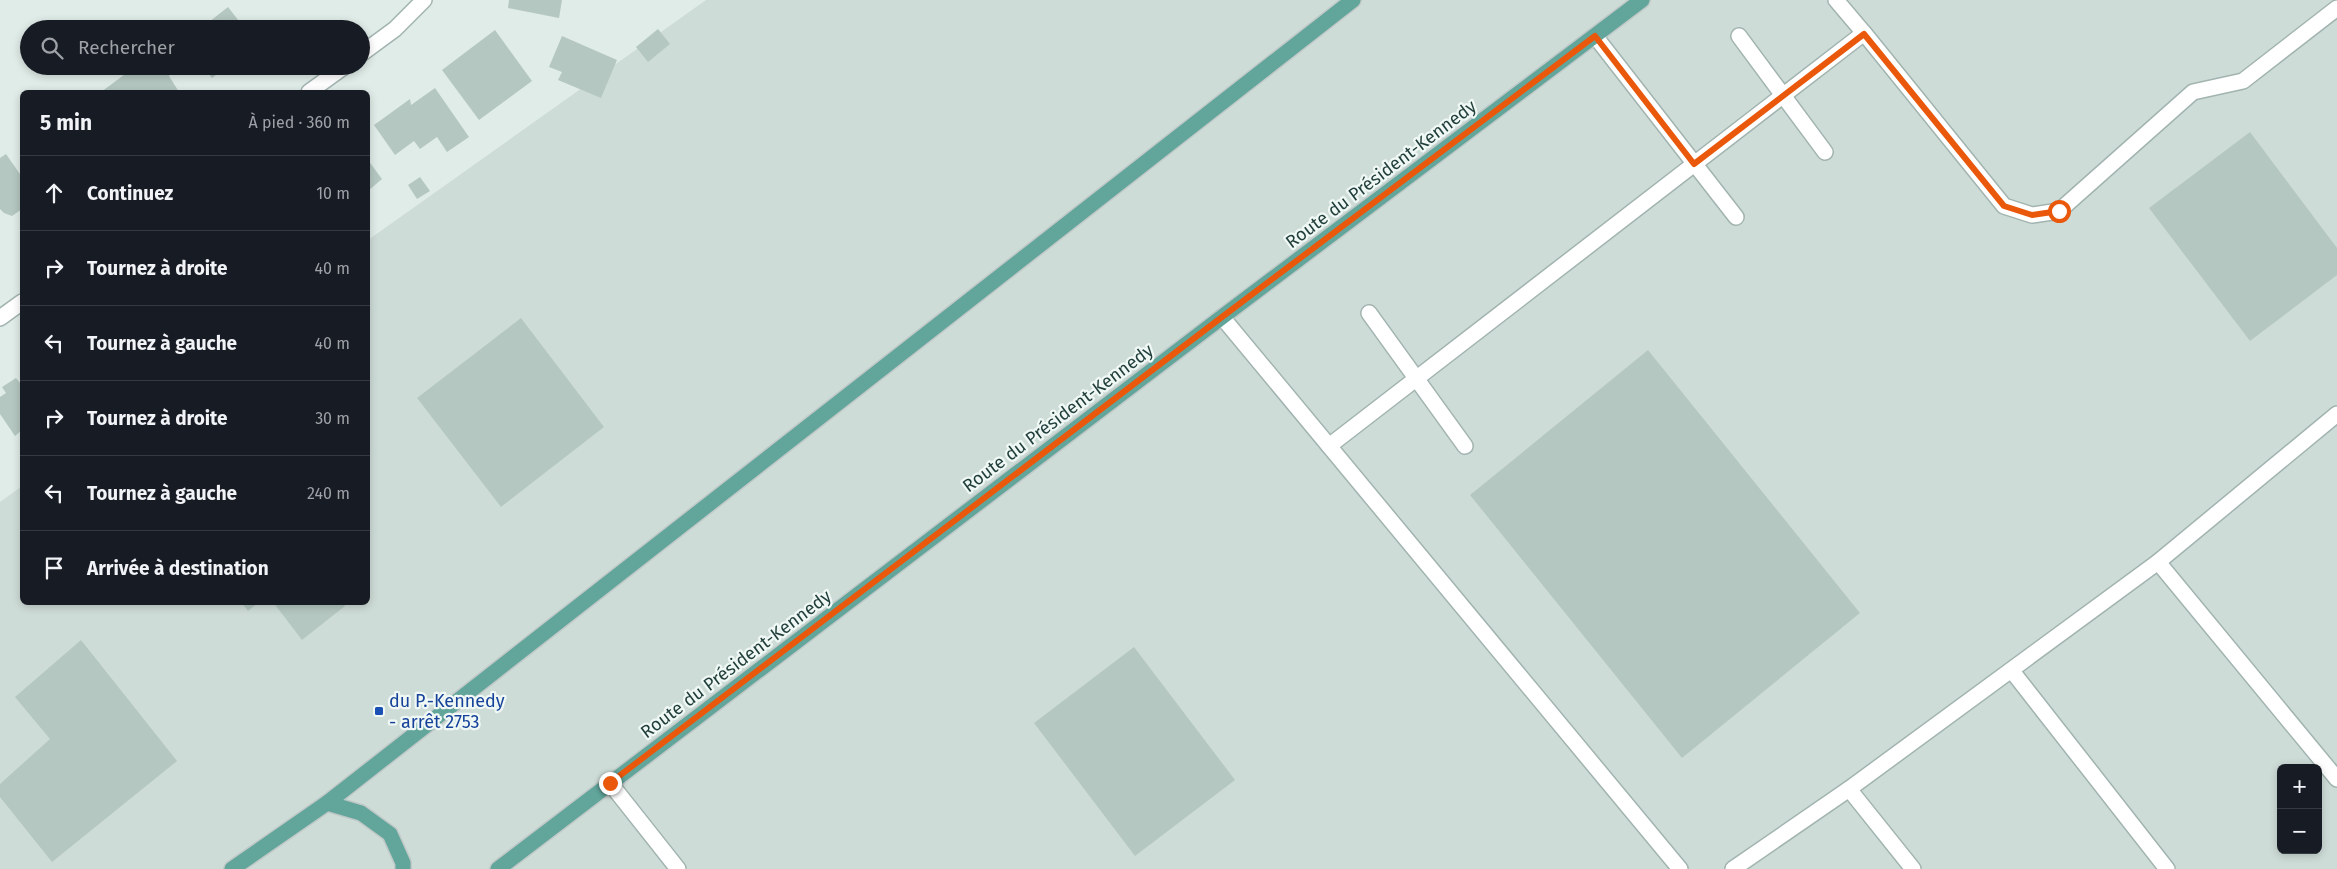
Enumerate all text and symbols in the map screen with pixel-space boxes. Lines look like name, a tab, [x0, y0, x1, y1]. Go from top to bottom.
search box	[20, 20, 370, 75]
icon: search	[38, 34, 66, 62]
text: Rechercher	[78, 36, 175, 59]
street label: Route du Président-Kennedy	[1281, 95, 1481, 253]
text: 5 min	[40, 110, 92, 136]
text: À pied · 360 m	[249, 113, 350, 132]
icon: ahead	[40, 179, 68, 207]
text: Continuez	[87, 182, 173, 205]
text: 10 m	[316, 184, 350, 203]
route start	[2048, 200, 2071, 223]
icon: right	[40, 254, 68, 282]
text: Tournez à droite	[87, 257, 228, 280]
text: 40 m	[315, 259, 350, 278]
icon: left	[40, 329, 68, 357]
text: Tournez à gauche	[87, 332, 237, 355]
text: 40 m	[315, 334, 350, 353]
street label: Route du Président-Kennedy	[958, 339, 1158, 497]
icon: right	[40, 404, 68, 432]
text: Tournez à droite	[87, 407, 228, 430]
text: 30 m	[315, 409, 350, 428]
icon: left	[40, 479, 68, 507]
text: Tournez à gauche	[87, 482, 237, 505]
text: 240 m	[307, 484, 350, 503]
icon: arrive	[40, 554, 68, 582]
text: Arrivée à destination	[87, 557, 269, 580]
street label: Route du Président-Kennedy	[636, 585, 836, 743]
place label: du P.-Kennedy - arrêt 2753	[389, 690, 505, 733]
marker: du P.-Kennedy - arrêt 2753	[373, 705, 385, 717]
map controls	[2277, 764, 2322, 854]
button: +	[2277, 764, 2322, 809]
route end	[599, 772, 622, 795]
button: −	[2277, 809, 2322, 854]

